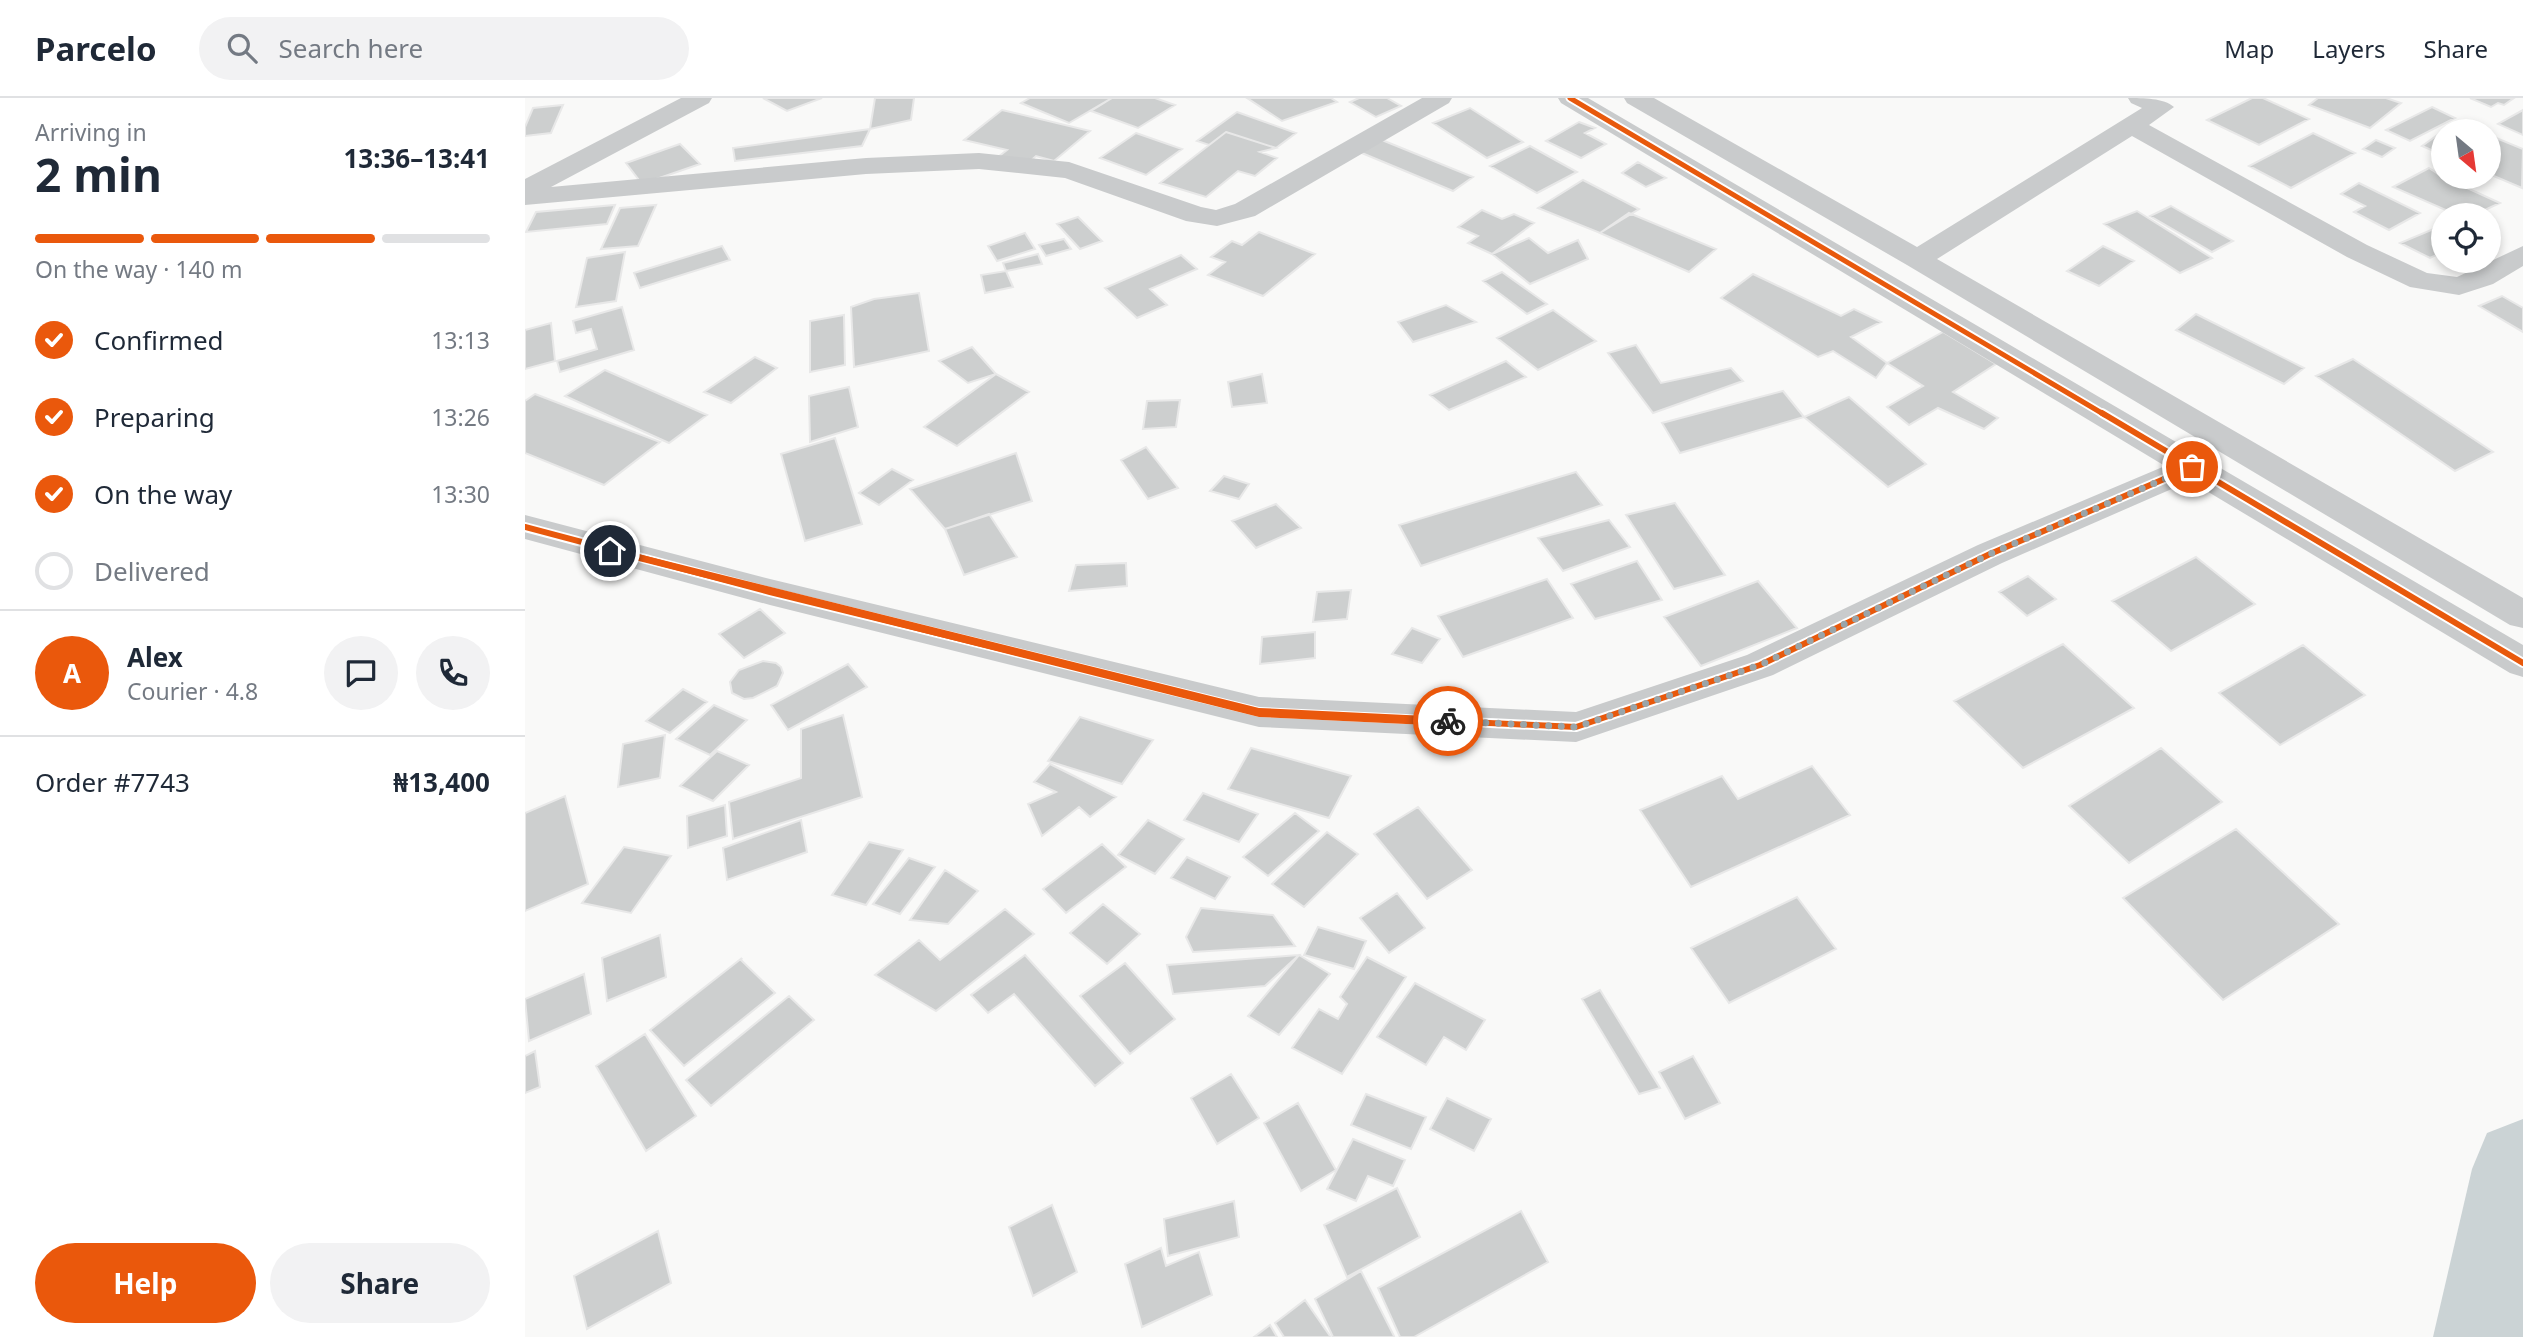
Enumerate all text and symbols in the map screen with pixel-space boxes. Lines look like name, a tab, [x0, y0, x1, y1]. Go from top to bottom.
search box	[199, 17, 689, 80]
text: Parcelo	[35, 26, 157, 71]
icon: search	[223, 29, 261, 67]
text: Search here	[279, 30, 423, 66]
text: Map	[2224, 32, 2274, 65]
text: Layers	[2312, 32, 2386, 65]
text: Share	[2424, 32, 2488, 65]
text: Arriving in	[35, 116, 147, 148]
north arrow	[2431, 119, 2501, 189]
map controls	[2431, 119, 2501, 273]
text: 13:36–13:41	[343, 140, 490, 176]
text: 2 min	[35, 143, 162, 205]
button: locate	[2431, 203, 2501, 273]
text: On the way · 140 m	[35, 253, 242, 285]
icon: check	[35, 321, 73, 359]
text: Confirmed	[94, 322, 224, 358]
text: 13:13	[431, 324, 490, 356]
icon: check	[35, 398, 73, 436]
text: Preparing	[94, 399, 215, 435]
text: 13:26	[431, 401, 490, 433]
pin	[2162, 437, 2222, 497]
icon: bag	[2173, 448, 2211, 486]
icon: check	[35, 475, 73, 513]
text: On the way	[94, 476, 232, 512]
text: 13:30	[431, 478, 490, 510]
pin	[580, 521, 640, 581]
icon: home	[591, 532, 629, 570]
text: Delivered	[94, 553, 210, 589]
button: chat	[324, 636, 398, 710]
button: phone	[416, 636, 490, 710]
text: Alex	[127, 639, 183, 675]
text: A	[63, 655, 81, 691]
text: Courier · 4.8	[127, 675, 258, 707]
courier	[1413, 686, 1483, 756]
icon: bike	[1429, 702, 1467, 740]
text: Order #7743	[35, 764, 190, 800]
text: ₦13,400	[393, 764, 490, 800]
button: Help	[35, 1243, 256, 1323]
button: Share	[270, 1243, 490, 1323]

